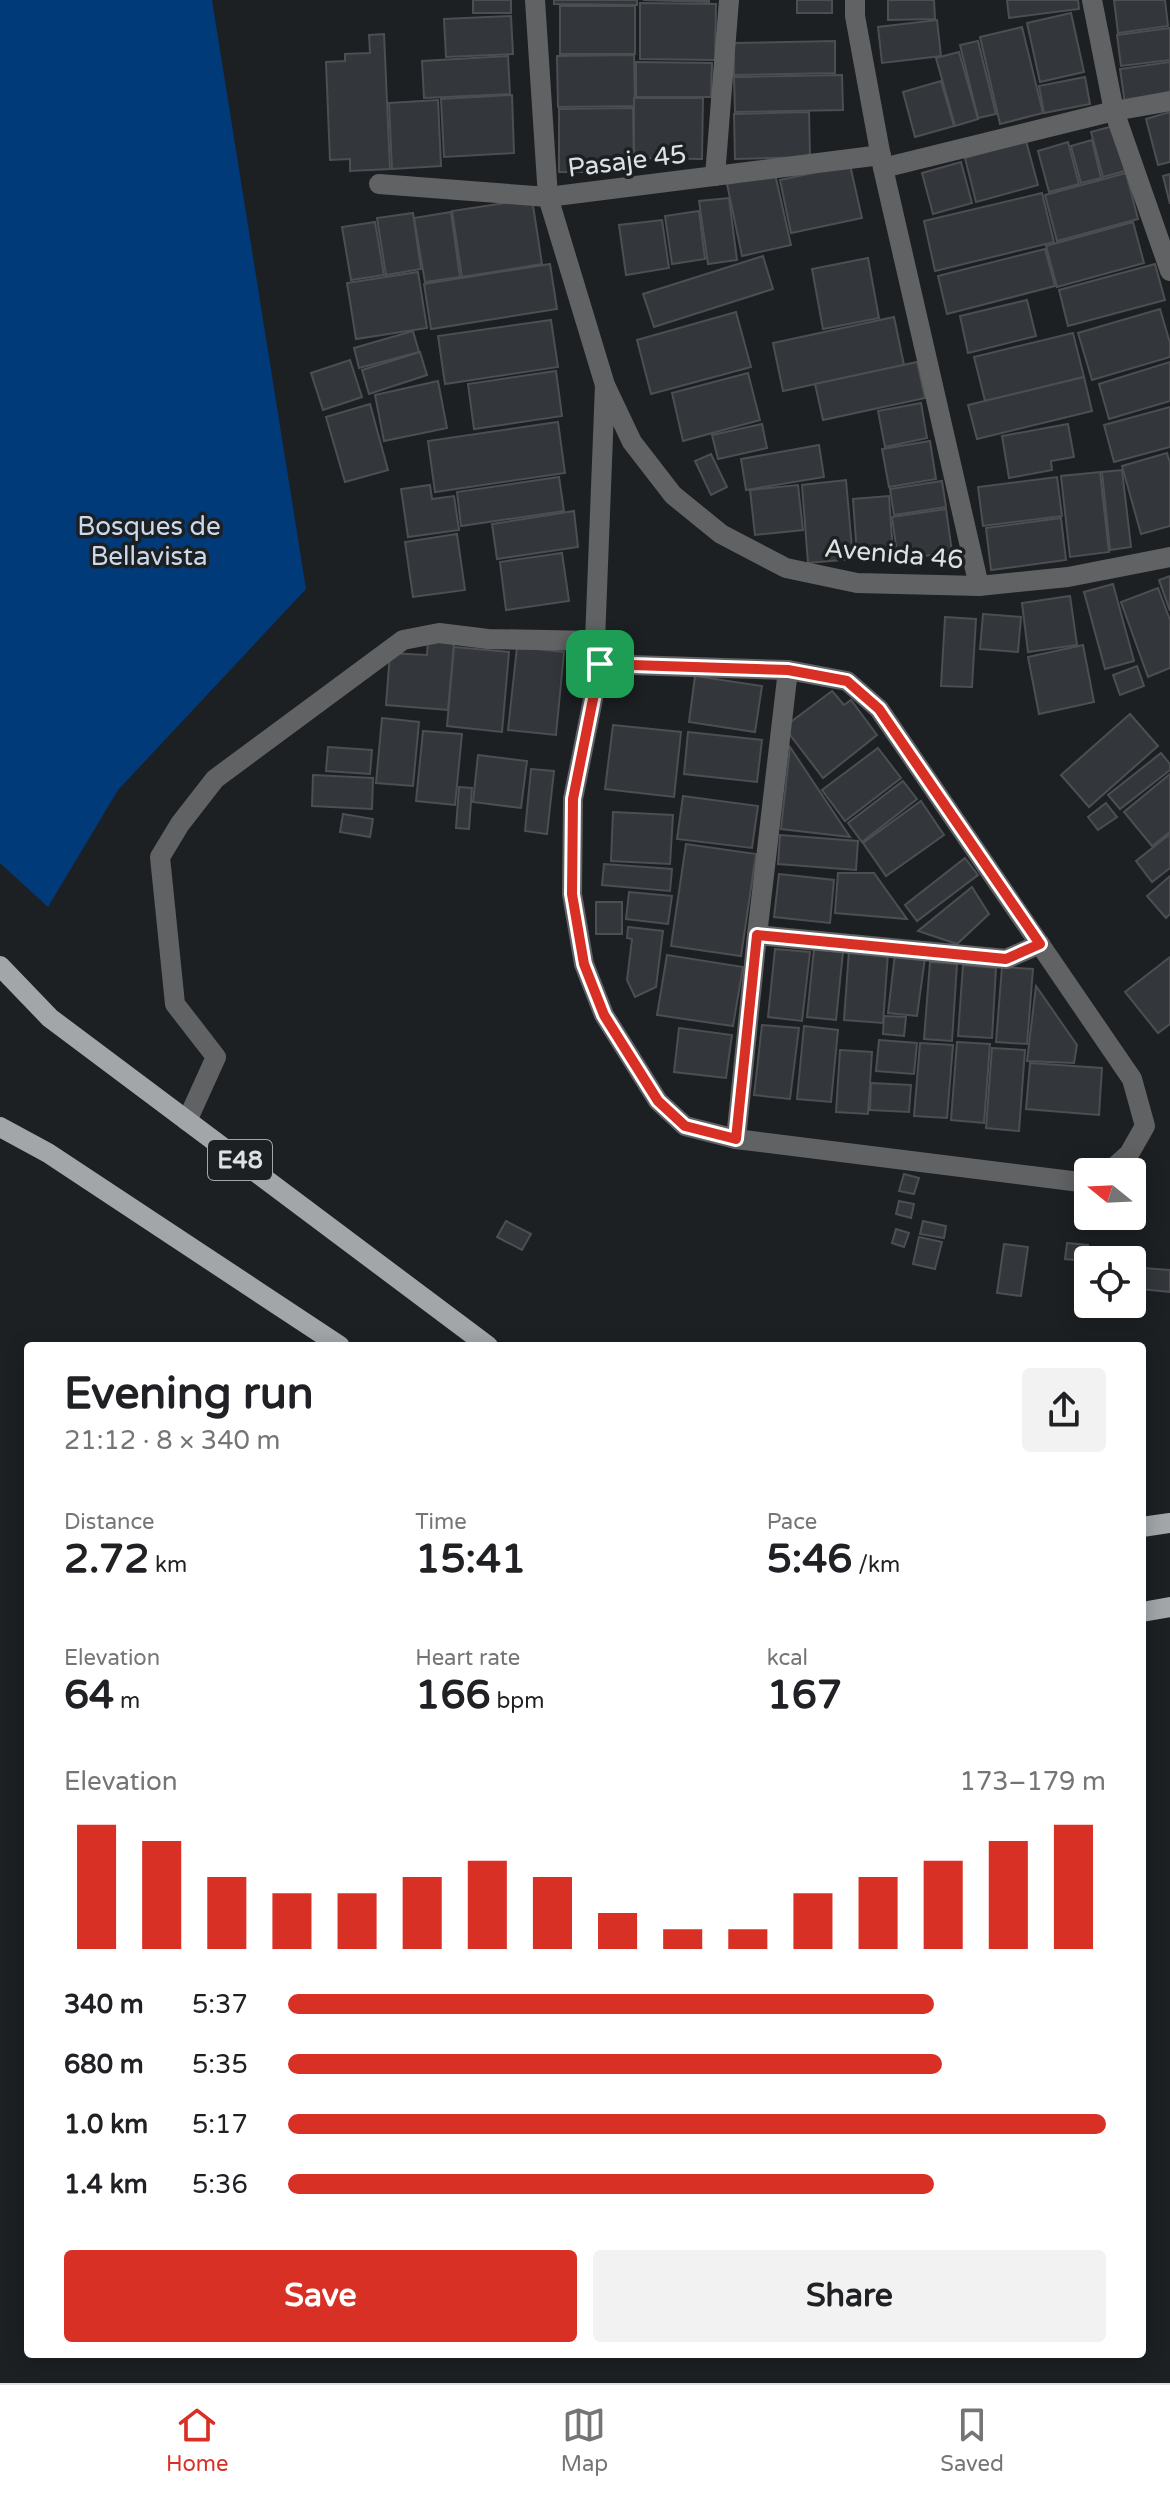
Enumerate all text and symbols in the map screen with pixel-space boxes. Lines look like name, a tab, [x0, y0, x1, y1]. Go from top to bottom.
street label: Pasaje 45	[566, 138, 688, 184]
park label: Bosques de Bellavista	[77, 511, 221, 572]
street label: Avenida 46	[823, 532, 965, 576]
pin	[566, 630, 634, 698]
icon: arrive	[578, 642, 622, 686]
road number: E48	[208, 1140, 272, 1180]
north arrow	[1074, 1158, 1146, 1230]
map controls	[1074, 1158, 1146, 1318]
button: locate	[1074, 1246, 1146, 1318]
text: Evening run	[64, 1368, 313, 1421]
button: share	[1022, 1368, 1106, 1452]
text: 21:12 · 8 × 340 m	[64, 1425, 280, 1456]
text: Distance	[64, 1509, 155, 1535]
text: Time	[415, 1509, 467, 1535]
text: Pace	[767, 1509, 817, 1535]
text: 2.72	[64, 1535, 149, 1583]
text: 15:41	[415, 1535, 526, 1583]
text: 5:46	[767, 1535, 852, 1583]
text: km	[149, 1552, 187, 1578]
text: /km	[852, 1552, 900, 1578]
text: Elevation	[64, 1645, 160, 1671]
text: Heart rate	[415, 1645, 520, 1671]
text: kcal	[767, 1645, 808, 1671]
text: 64	[64, 1671, 114, 1719]
text: 166	[415, 1671, 491, 1719]
text: 167	[767, 1671, 842, 1719]
text: m	[114, 1688, 140, 1714]
text: bpm	[491, 1688, 544, 1714]
text: Elevation	[64, 1766, 178, 1797]
text: 173–179 m	[960, 1766, 1106, 1797]
text: 340 m	[64, 1989, 144, 2020]
text: 5:37	[192, 1989, 248, 2020]
text: 680 m	[64, 2049, 144, 2080]
text: 5:35	[192, 2049, 248, 2080]
text: 1.0 km	[64, 2109, 148, 2140]
text: 5:17	[192, 2109, 248, 2140]
text: 1.4 km	[64, 2169, 148, 2200]
text: 5:36	[192, 2169, 248, 2200]
button: Save	[64, 2250, 577, 2342]
button: Share	[593, 2250, 1106, 2342]
tab: Home	[166, 2403, 228, 2477]
tab: Map	[561, 2403, 608, 2477]
tab: Saved	[940, 2403, 1004, 2477]

